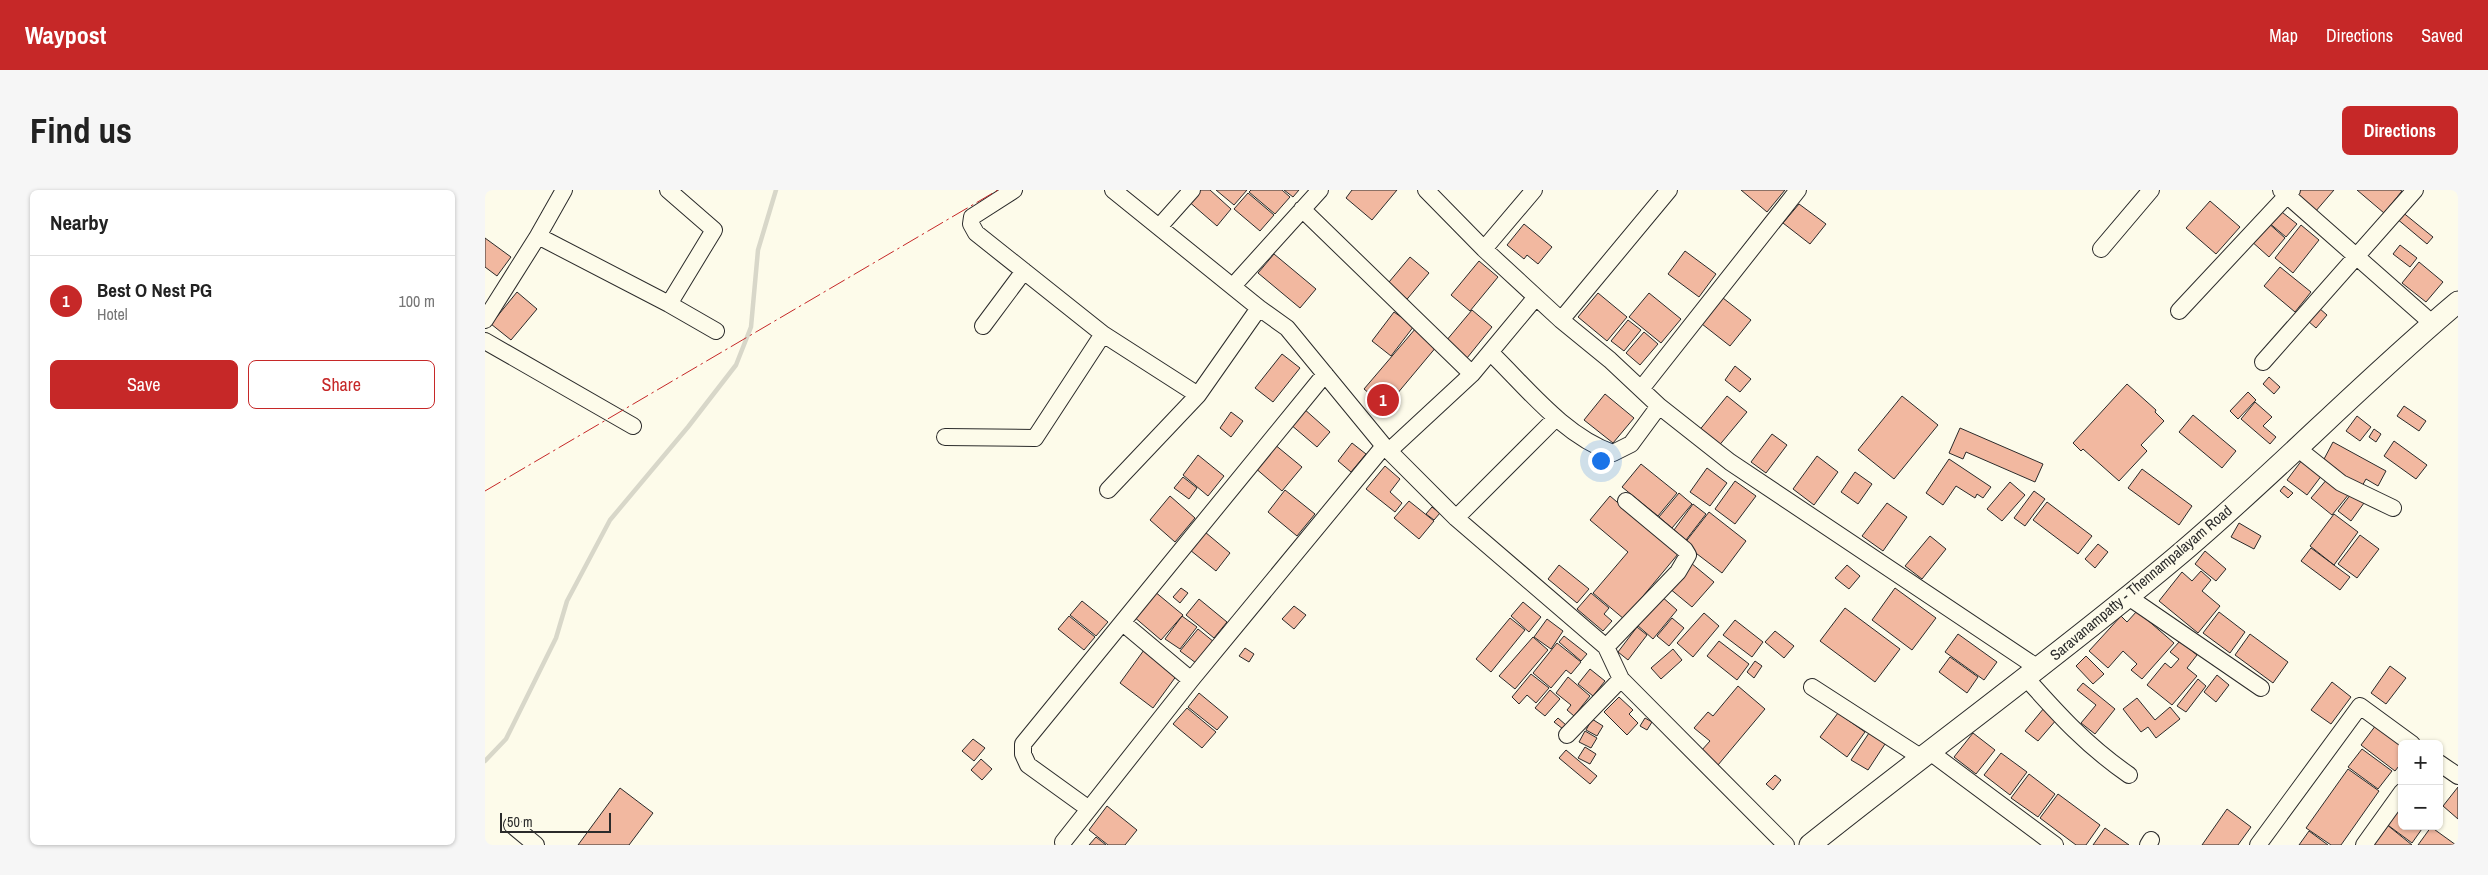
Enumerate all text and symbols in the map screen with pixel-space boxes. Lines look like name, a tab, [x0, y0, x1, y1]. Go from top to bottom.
text: Waypost	[25, 19, 106, 51]
text: Map	[2269, 23, 2298, 48]
text: Directions	[2326, 23, 2393, 48]
text: Saved	[2421, 23, 2463, 48]
button: Directions	[2342, 106, 2458, 155]
text: Find us	[30, 107, 132, 154]
text: Nearby	[50, 208, 108, 237]
text: Best O Nest PG	[97, 277, 212, 303]
text: 1	[62, 290, 70, 312]
text: 100 m	[399, 290, 435, 312]
text: Hotel	[97, 303, 128, 325]
button: Save	[50, 360, 238, 409]
button: Share	[248, 360, 435, 409]
pin: 1	[1367, 381, 1399, 419]
your location	[1588, 448, 1614, 474]
street label: Saravanampatty - Thennampalayam Road	[2045, 500, 2236, 665]
map controls	[2398, 740, 2443, 830]
button: +	[2398, 740, 2443, 785]
button: −	[2398, 785, 2443, 830]
scale bar	[500, 810, 611, 833]
text: 50 m	[507, 813, 533, 831]

